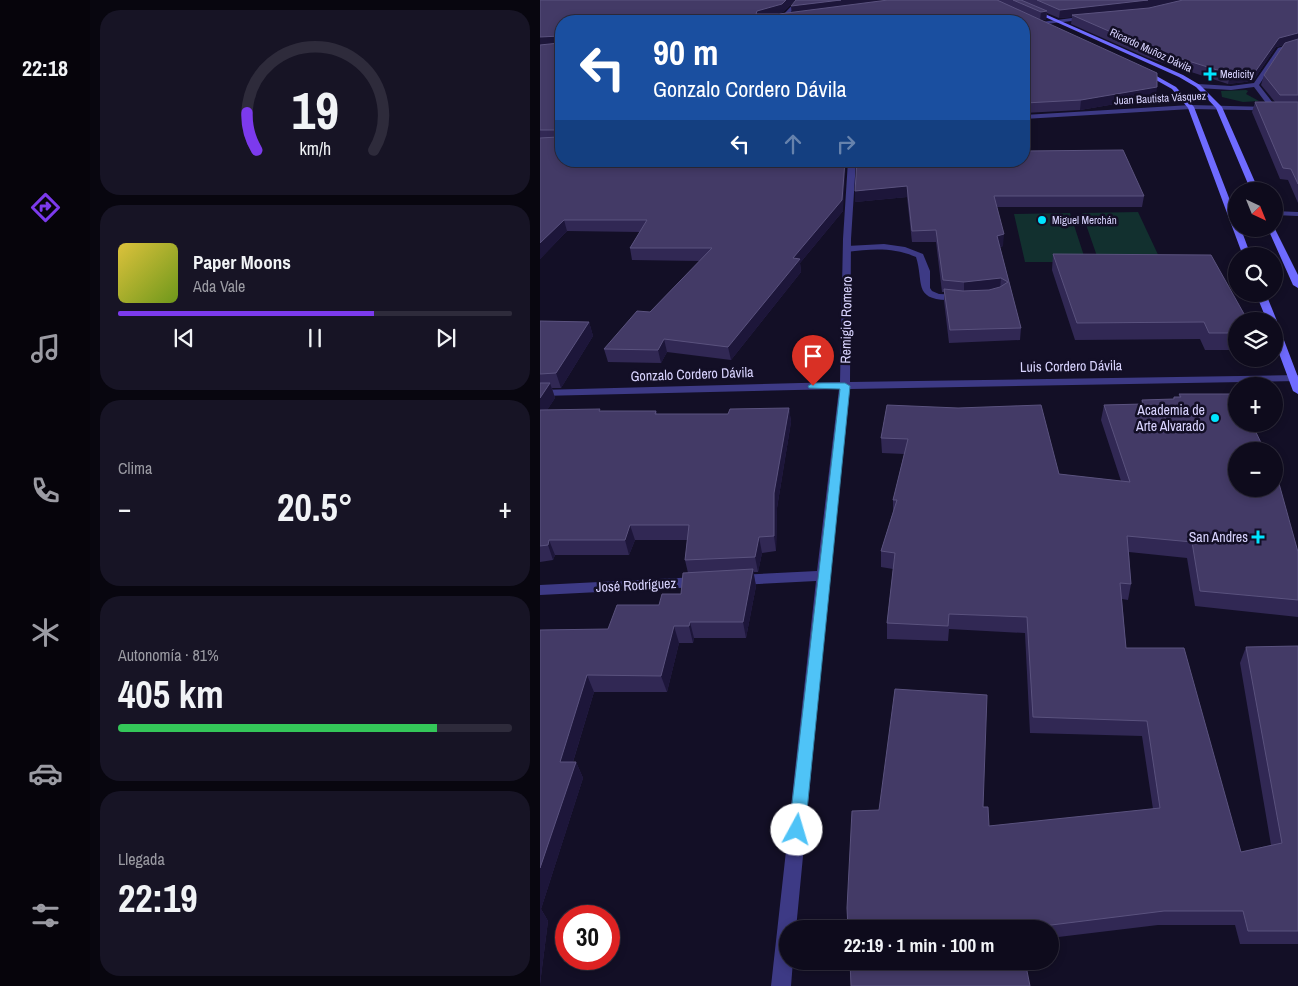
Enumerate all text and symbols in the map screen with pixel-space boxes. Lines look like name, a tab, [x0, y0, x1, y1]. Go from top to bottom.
street label: Ricardo Muñoz Dávila	[1108, 25, 1194, 75]
text: 90 m	[653, 29, 718, 76]
icon: left	[570, 35, 635, 100]
text: 22:18	[22, 53, 68, 83]
place label: Medicity	[1220, 67, 1255, 81]
marker: Medicity	[1204, 68, 1216, 80]
text: Gonzalo Cordero Dávila	[653, 74, 847, 104]
text: 19	[291, 75, 339, 145]
street label: Juan Bautista Vásquez	[1114, 89, 1207, 107]
icon: left	[726, 130, 754, 158]
icon: ahead	[779, 130, 807, 158]
icon: right	[832, 130, 860, 158]
text: km/h	[299, 137, 331, 161]
north arrow	[1228, 182, 1282, 238]
map controls	[1228, 182, 1283, 497]
icon: directions	[28, 190, 63, 225]
place label: Miguel Merchán	[1052, 213, 1117, 227]
marker: Miguel Merchán	[1036, 214, 1048, 226]
button: search	[1228, 247, 1283, 302]
text: Paper Moons	[193, 249, 291, 275]
text: Ada Vale	[193, 275, 245, 297]
street label: Remigio Romero	[836, 276, 856, 364]
button: layers	[1228, 312, 1283, 367]
icon: previous	[170, 324, 198, 352]
icon: pause	[301, 324, 329, 352]
icon: next	[432, 324, 460, 352]
icon: music	[28, 331, 63, 366]
pin	[792, 335, 834, 386]
icon: arrive	[799, 342, 827, 370]
street label: Luis Cordero Dávila	[1020, 356, 1123, 376]
street label: Gonzalo Cordero Dávila	[630, 363, 754, 385]
button: +	[1228, 377, 1283, 432]
place label: Academia de Arte Alvarado	[1135, 401, 1205, 435]
marker: Academia de Arte Alvarado	[1209, 412, 1221, 424]
button: −	[1228, 442, 1283, 497]
text: Clima	[118, 457, 152, 479]
icon: phone	[28, 473, 63, 508]
text: 20.5°	[277, 482, 353, 533]
text: −	[118, 489, 131, 527]
text: +	[499, 489, 512, 527]
place label: San Andres	[1189, 528, 1248, 546]
marker: San Andres	[1252, 531, 1264, 543]
street label: José Rodríguez	[595, 574, 677, 596]
icon: climate	[28, 615, 63, 650]
text: Autonomía · 81%	[118, 644, 219, 666]
text: 405 km	[118, 669, 224, 720]
icon: car	[28, 756, 63, 791]
position arrow	[770, 803, 822, 855]
text: Llegada	[118, 848, 165, 870]
text: 22:19	[118, 873, 198, 924]
icon: filters	[28, 898, 63, 933]
speed limit sign: 30	[555, 905, 620, 970]
text: 22:19 · 1 min · 100 m	[844, 932, 994, 958]

